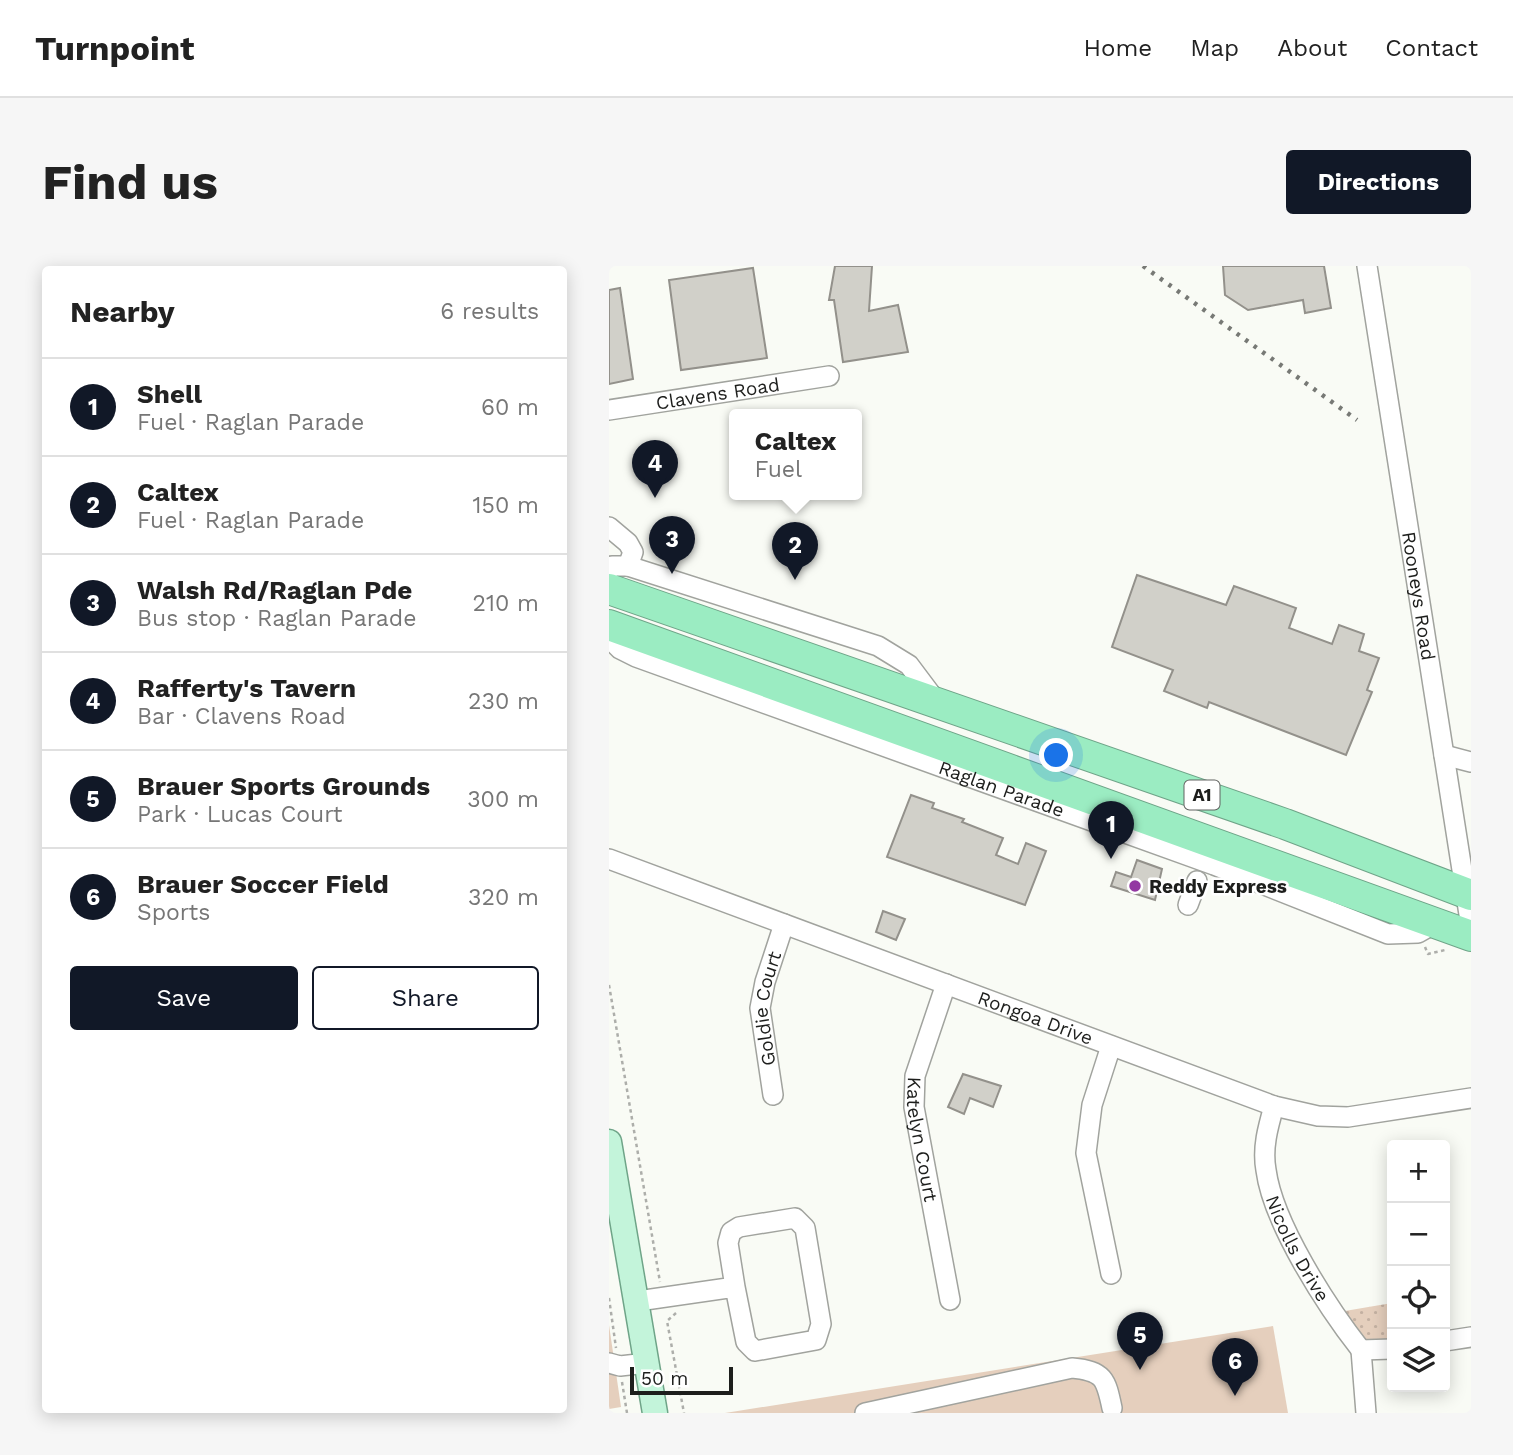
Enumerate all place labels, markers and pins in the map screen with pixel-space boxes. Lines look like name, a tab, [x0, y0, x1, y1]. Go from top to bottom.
pin: 4	[632, 440, 678, 498]
pin: 3	[649, 516, 695, 574]
pin: 2	[772, 522, 818, 580]
pin: 1	[1088, 801, 1134, 859]
place label: Reddy Express	[1149, 875, 1287, 898]
marker: Reddy Express	[1127, 878, 1143, 894]
pin: 5	[1117, 1312, 1163, 1370]
pin: 6	[1212, 1338, 1258, 1396]

